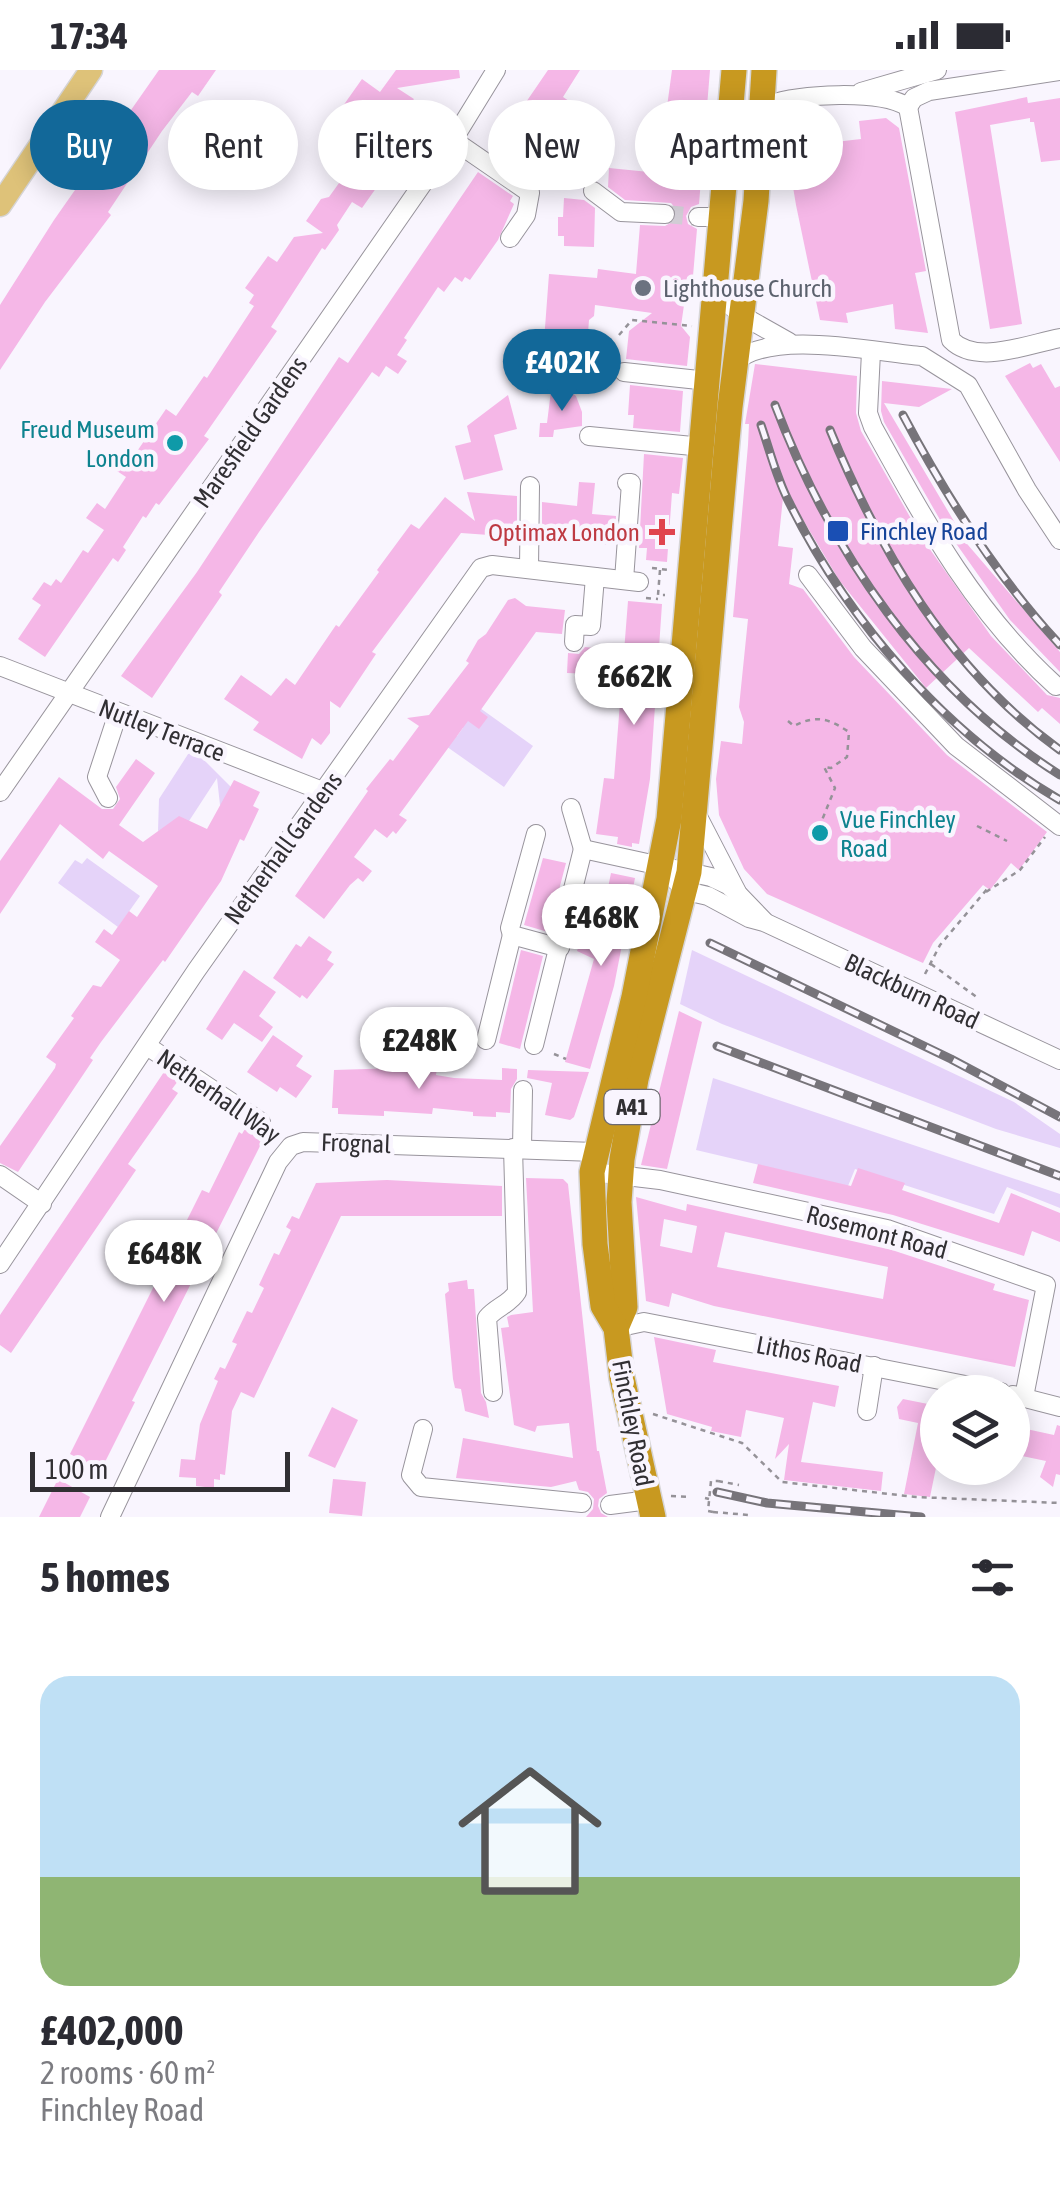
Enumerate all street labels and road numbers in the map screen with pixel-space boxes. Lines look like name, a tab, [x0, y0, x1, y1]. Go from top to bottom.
street label: Maresfield Gardens	[187, 351, 313, 513]
street label: Nutley Terrace	[95, 693, 229, 767]
street label: Netherhall Gardens	[218, 766, 348, 929]
street label: Blackburn Road	[840, 948, 984, 1034]
street label: Netherhall Way	[152, 1043, 286, 1149]
road number: A41	[604, 1090, 660, 1124]
street label: Frognal	[321, 1128, 392, 1158]
street label: Rosemont Road	[804, 1200, 950, 1264]
street label: Lithos Road	[754, 1330, 864, 1378]
street label: Finchley Road	[607, 1357, 659, 1489]

